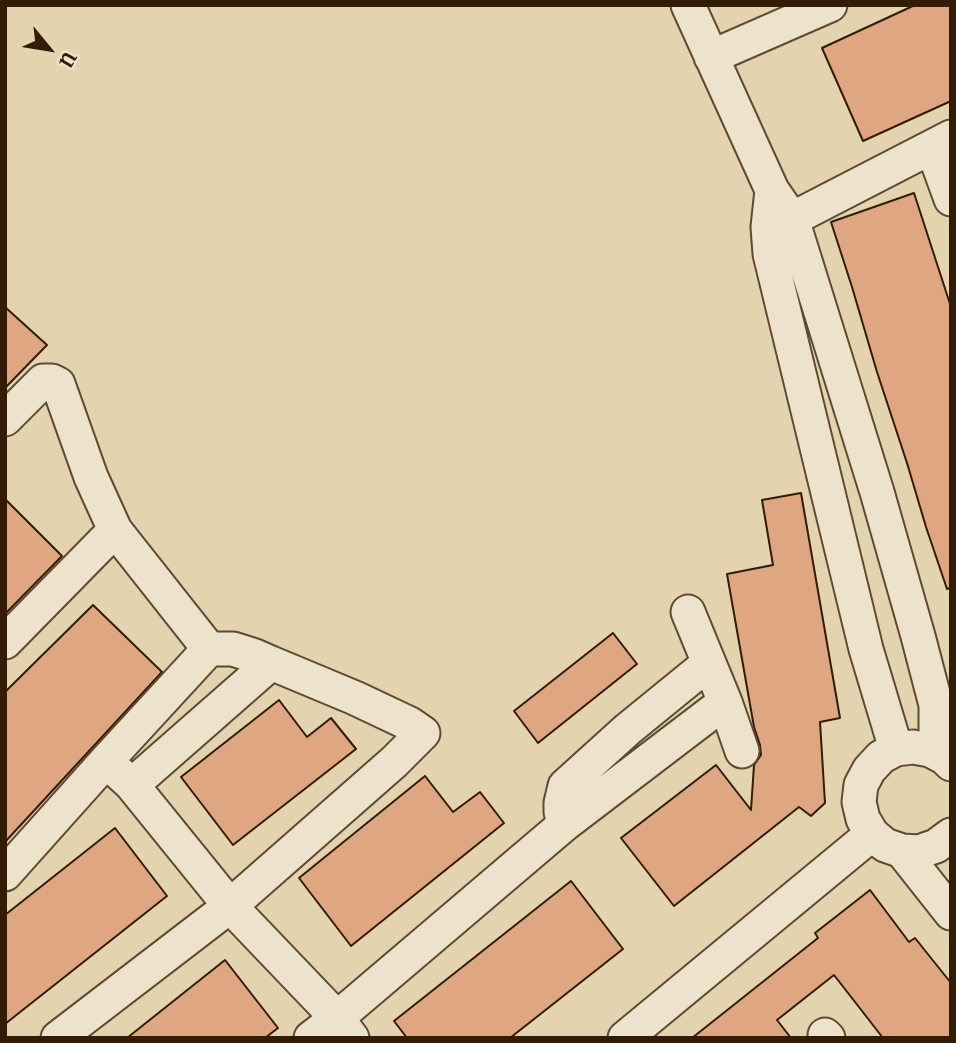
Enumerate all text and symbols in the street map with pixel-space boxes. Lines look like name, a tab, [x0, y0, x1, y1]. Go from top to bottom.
north arrow	[14, 14, 84, 84]
text: U	[54, 48, 80, 71]

